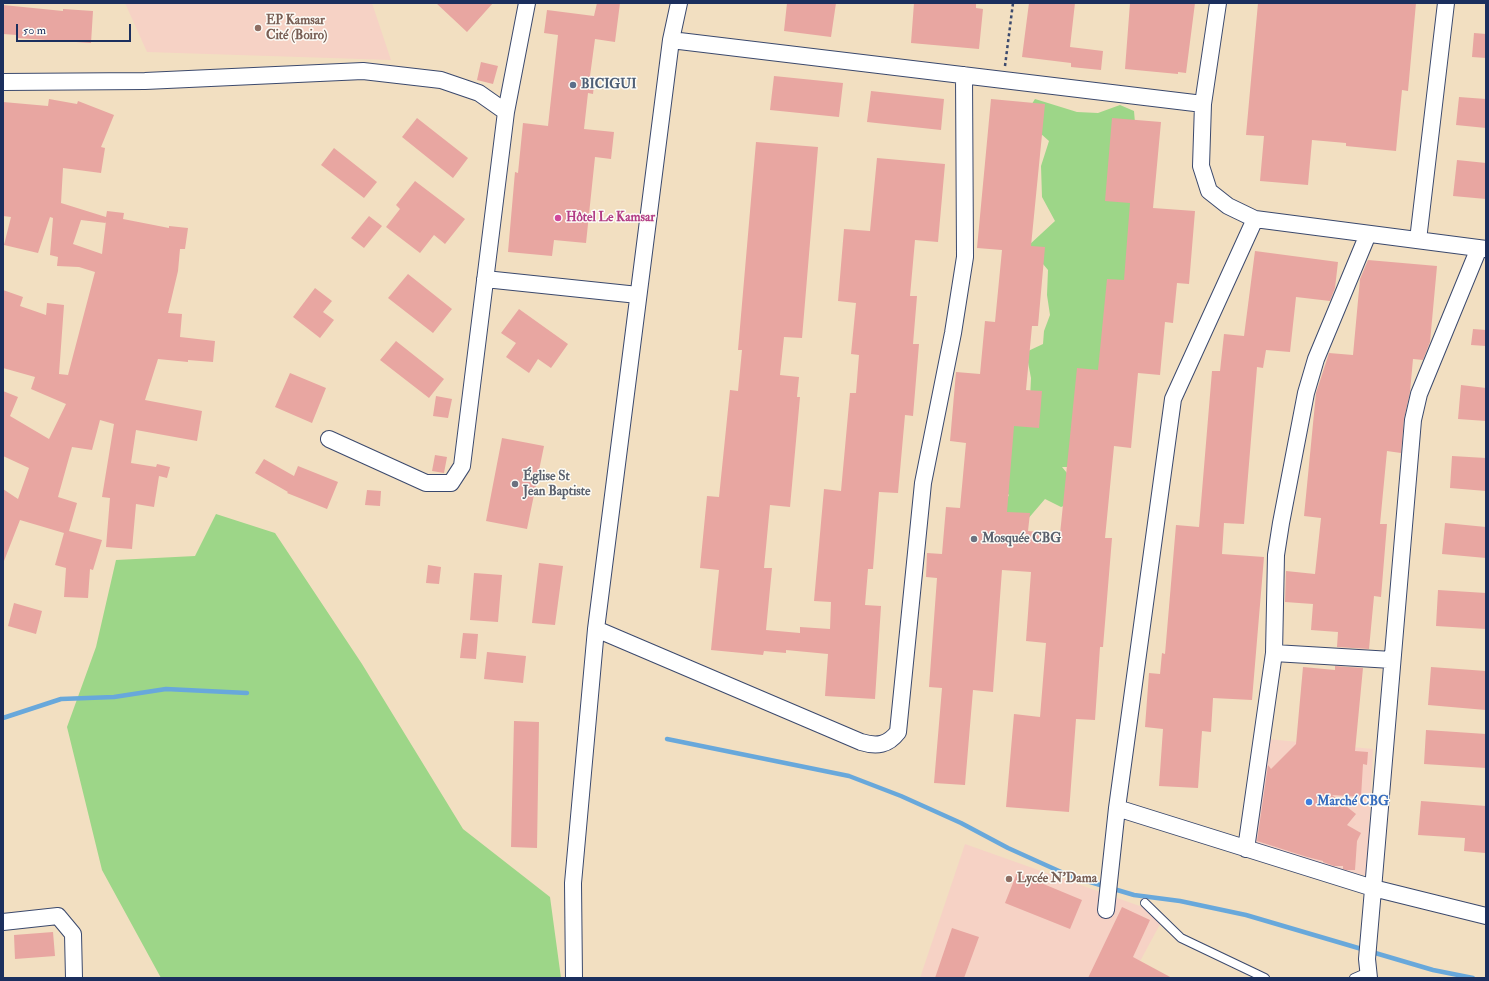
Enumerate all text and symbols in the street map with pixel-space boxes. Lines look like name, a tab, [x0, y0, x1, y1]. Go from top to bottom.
place label: EP Kamsar Cité (Boiro)	[266, 13, 328, 44]
scale bar	[18, 16, 133, 42]
text: 50 m	[23, 23, 46, 38]
marker: EP Kamsar Cité (Boiro)	[253, 23, 263, 33]
place label: BICIGUI	[581, 77, 636, 93]
marker: BICIGUI	[568, 80, 578, 90]
place label: Hôtel Le Kamsar	[566, 210, 655, 226]
marker: Hôtel Le Kamsar	[553, 213, 563, 223]
place label: Église St Jean Baptiste	[523, 469, 590, 500]
marker: Église St Jean Baptiste	[510, 479, 520, 489]
place label: Mosquée CBG	[982, 531, 1061, 547]
marker: Mosquée CBG	[969, 534, 979, 544]
place label: Marché CBG	[1317, 794, 1389, 810]
marker: Marché CBG	[1304, 797, 1314, 807]
place label: Lycée N'Dama	[1017, 871, 1097, 887]
marker: Lycée N'Dama	[1004, 874, 1014, 884]

